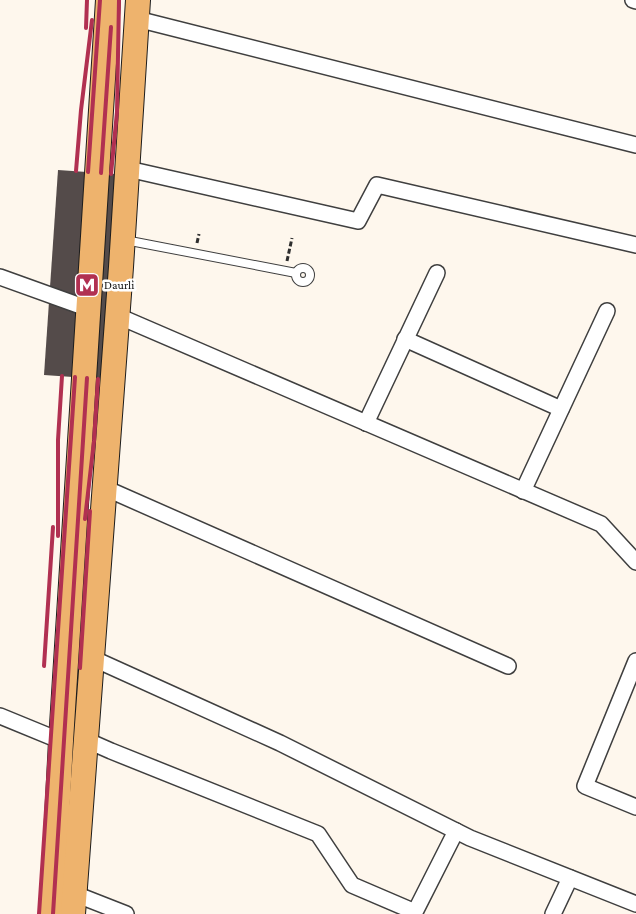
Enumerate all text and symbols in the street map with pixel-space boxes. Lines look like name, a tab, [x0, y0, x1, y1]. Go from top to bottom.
metro station icon: Daurli	[74, 272, 100, 298]
place label: Daurli	[104, 278, 134, 292]

